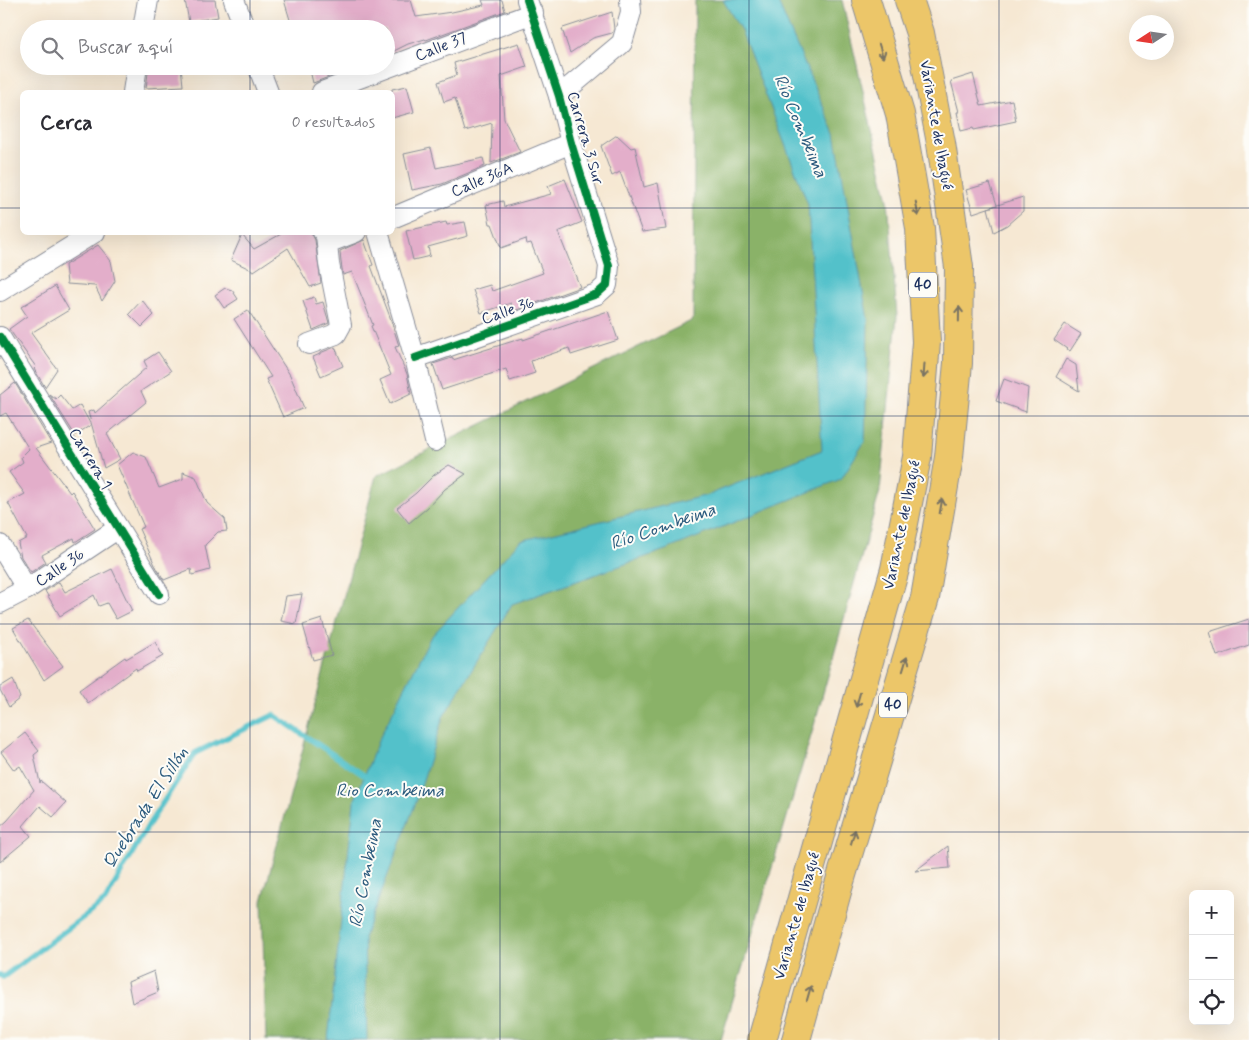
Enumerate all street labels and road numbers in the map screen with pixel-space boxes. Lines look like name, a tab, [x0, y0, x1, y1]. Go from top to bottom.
street label: Calle 37	[412, 28, 470, 66]
street label: Variante de Ibagué	[913, 58, 958, 192]
street label: Carrera 3 Sur	[562, 89, 608, 187]
street label: Calle 36A	[448, 158, 516, 202]
road number: 40	[909, 272, 937, 298]
street label: Calle 36	[479, 292, 537, 330]
street label: Carrera 1	[63, 424, 117, 494]
street label: Variante de Ibagué	[878, 458, 927, 592]
street label: Calle 36	[31, 544, 89, 592]
road number: 40	[879, 692, 907, 718]
street label: Variante de Ibagué	[769, 850, 826, 982]

